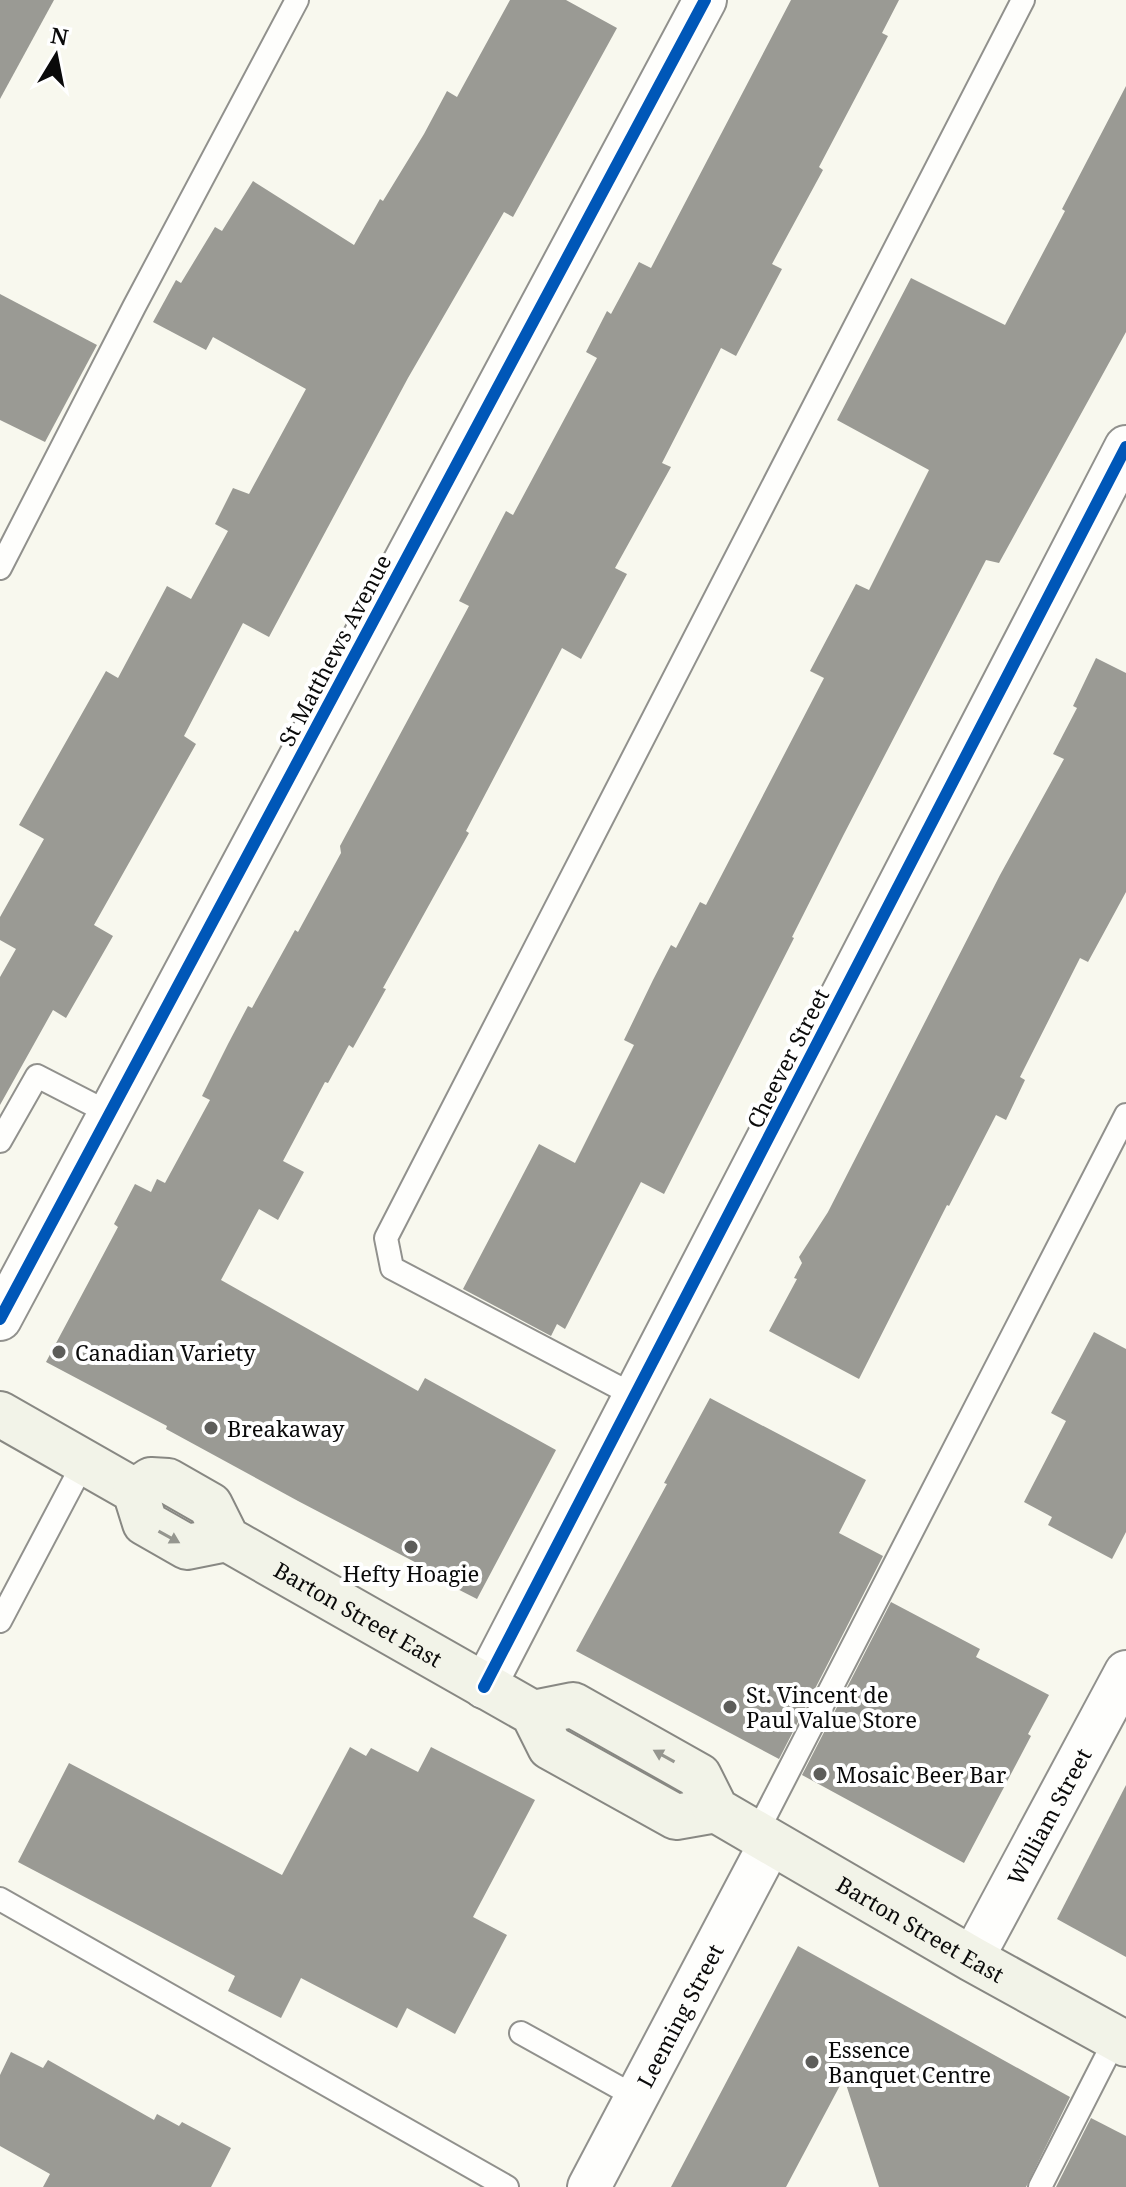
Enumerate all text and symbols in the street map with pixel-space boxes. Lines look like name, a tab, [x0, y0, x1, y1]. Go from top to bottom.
north arrow	[16, 16, 96, 96]
text: N	[49, 19, 71, 52]
street label: St Matthews Avenue	[271, 549, 397, 751]
street label: Cheever Street	[739, 983, 835, 1133]
place label: Canadian Variety	[75, 1337, 256, 1367]
marker: Canadian Variety	[50, 1343, 68, 1361]
place label: Breakaway	[227, 1413, 345, 1443]
marker: Breakaway	[202, 1419, 220, 1437]
one-way arrow	[158, 1530, 180, 1544]
marker: Hefty Hoagie	[402, 1538, 420, 1556]
street label: Barton Street East	[269, 1554, 448, 1673]
place label: Hefty Hoagie	[343, 1558, 479, 1588]
place label: St. Vincent de Paul Value Store	[746, 1679, 917, 1734]
marker: St. Vincent de Paul Value Store	[721, 1698, 739, 1716]
street label: William Street	[1000, 1742, 1098, 1890]
one-way arrow	[653, 1749, 675, 1763]
place label: Mosaic Beer Bar	[836, 1759, 1007, 1789]
marker: Mosaic Beer Bar	[811, 1765, 829, 1783]
street label: Barton Street East	[831, 1869, 1010, 1989]
street label: Leeming Street	[629, 1938, 730, 2092]
place label: Essence Banquet Centre	[828, 2034, 991, 2089]
marker: Essence Banquet Centre	[803, 2053, 821, 2071]

